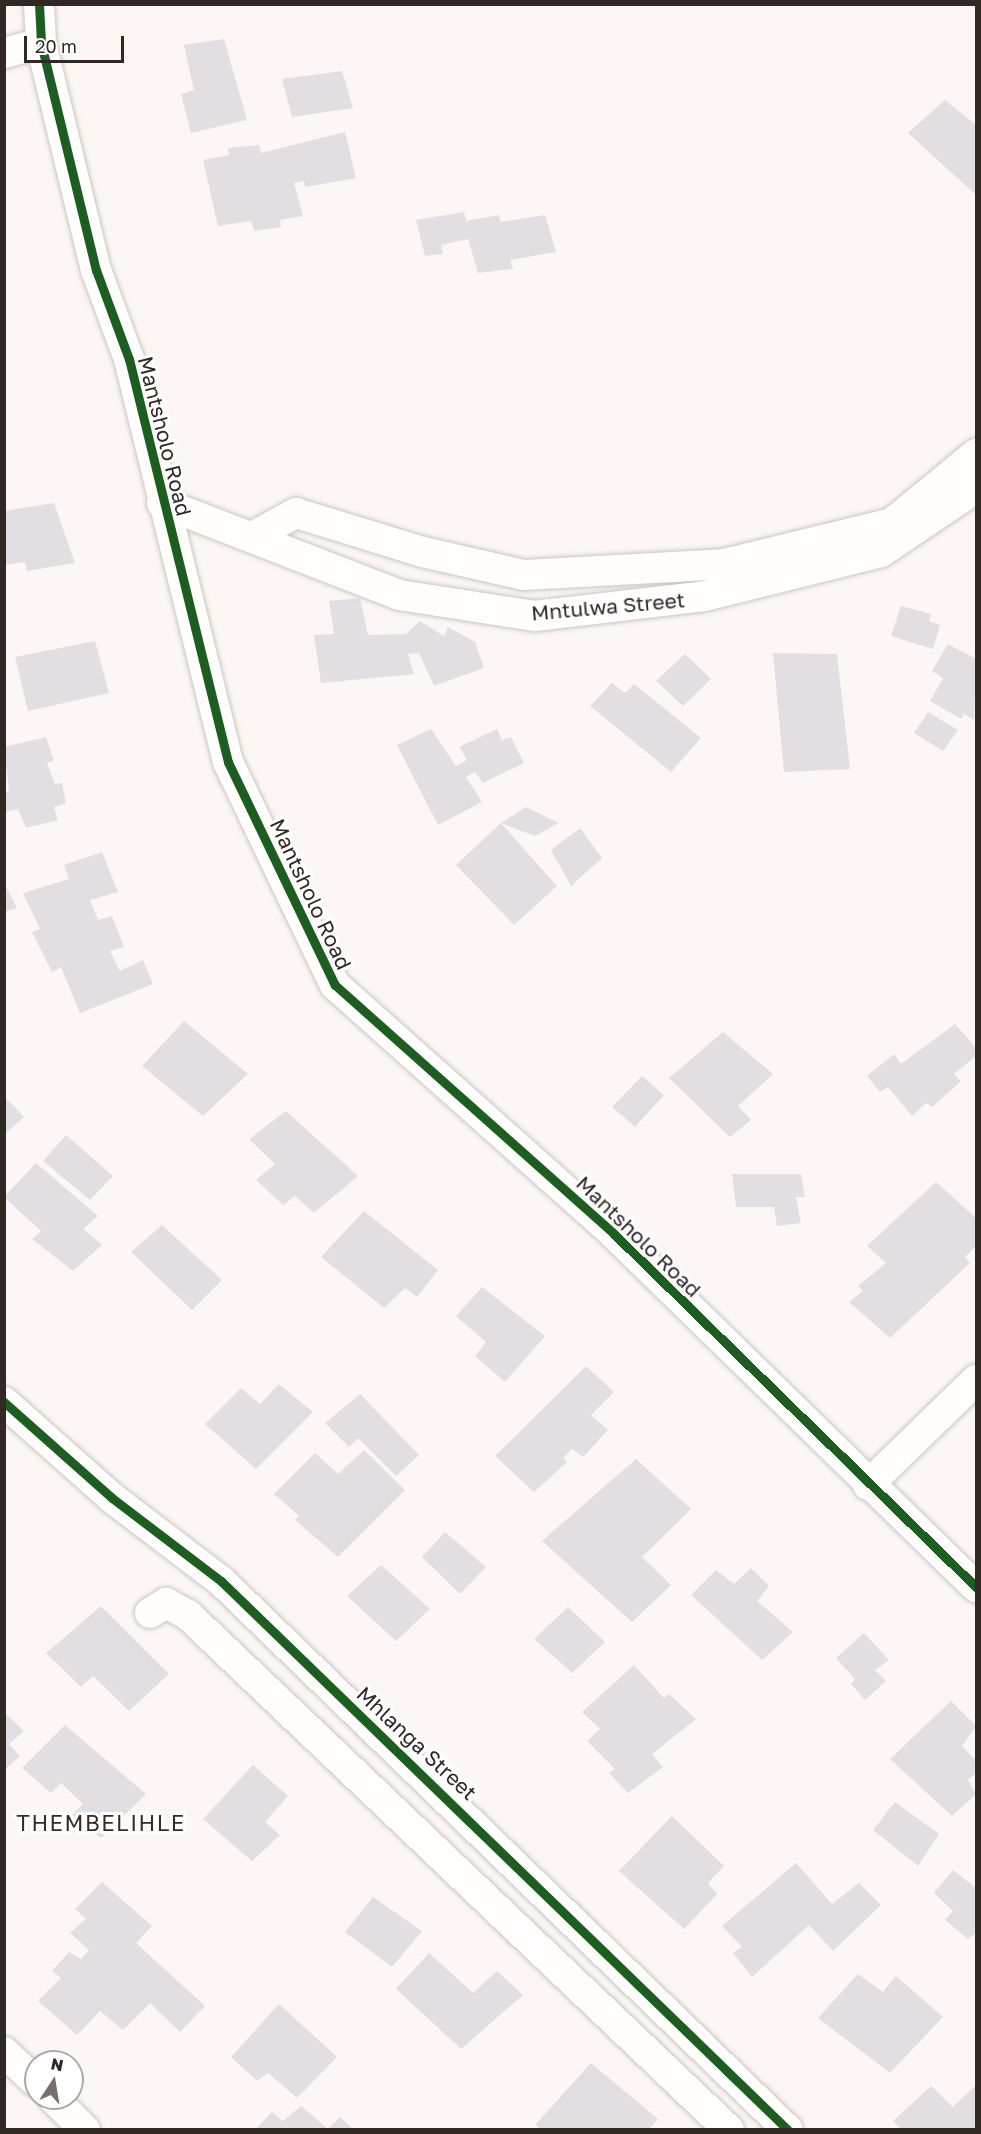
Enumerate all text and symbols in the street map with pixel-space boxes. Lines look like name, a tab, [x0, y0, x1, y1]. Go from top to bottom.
scale bar	[27, 24, 128, 62]
text: 20 m	[35, 35, 77, 57]
street label: Mantsholo Road	[133, 354, 197, 518]
street label: Mntulwa Street	[530, 587, 686, 625]
street label: Mantsholo Road	[265, 815, 357, 973]
street label: Mantsholo Road	[571, 1170, 707, 1302]
street label: Mhlanga Street	[352, 1681, 482, 1805]
district label: THEMBELIHLE	[16, 1810, 186, 1836]
north arrow	[24, 2050, 84, 2110]
text: N	[49, 2053, 65, 2075]

